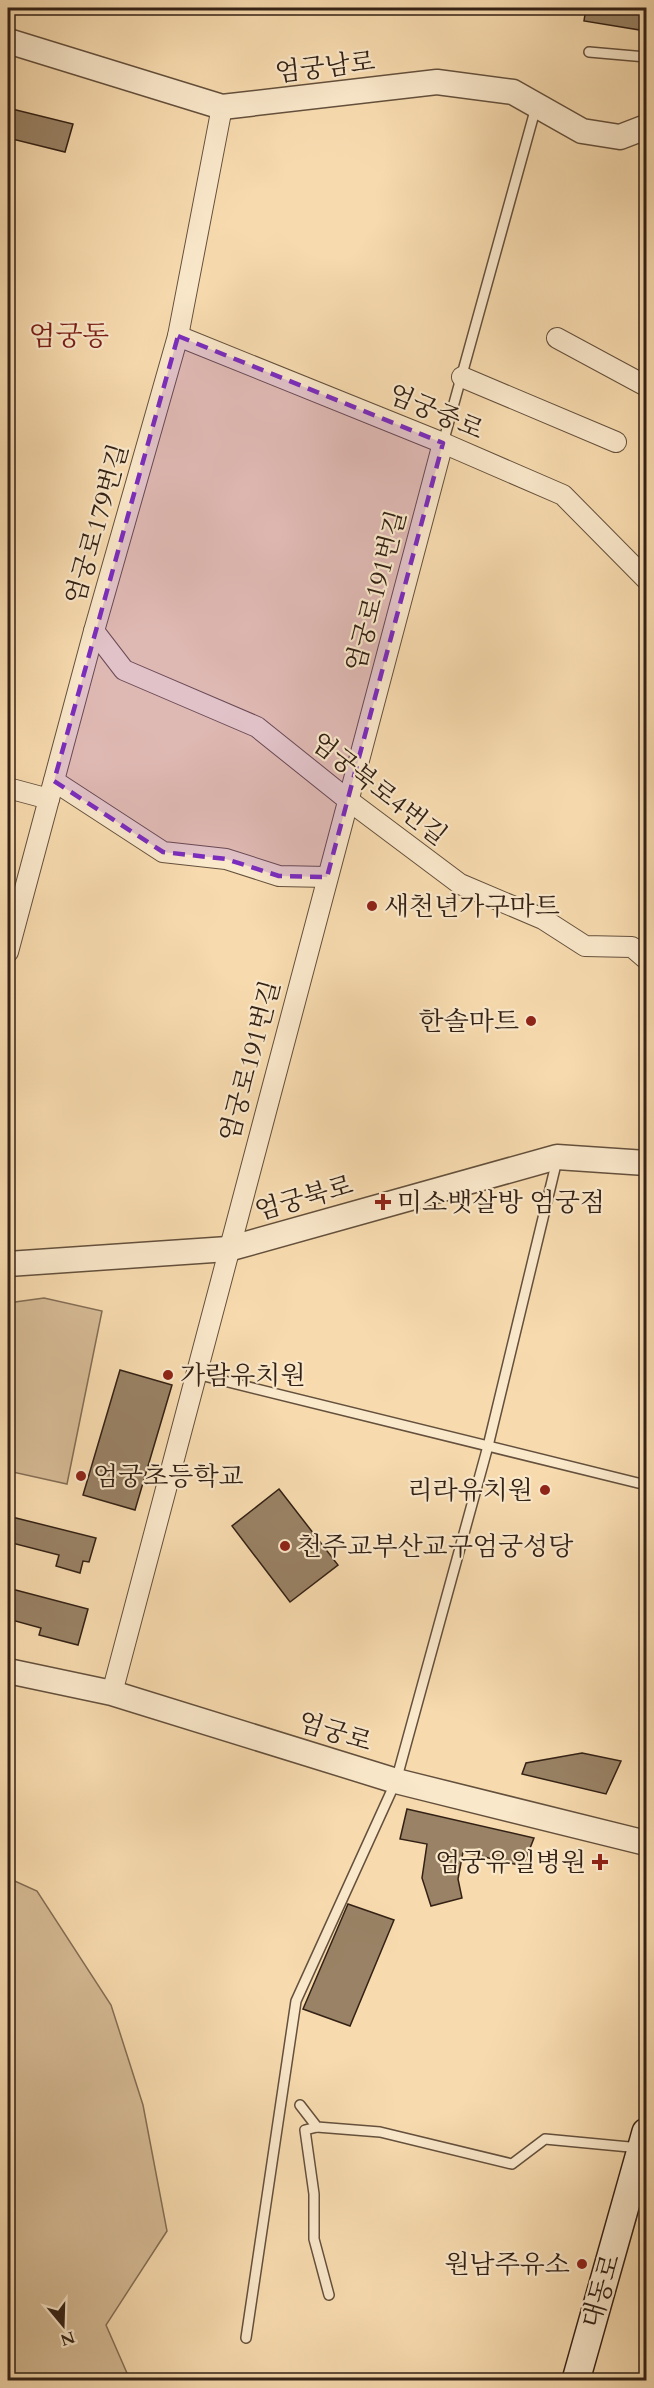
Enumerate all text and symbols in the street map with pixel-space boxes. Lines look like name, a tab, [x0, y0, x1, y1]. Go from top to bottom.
street label: 엄궁남로	[273, 44, 377, 90]
district label: 엄궁동	[28, 317, 110, 355]
street label: 엄궁중로	[383, 376, 489, 448]
street label: 엄궁로179번길	[57, 440, 137, 608]
street label: 엄궁로191번길	[338, 507, 414, 675]
street label: 엄궁북로4번길	[304, 725, 454, 853]
place label: 새천년가구마트	[384, 889, 560, 924]
marker: 새천년가구마트	[365, 899, 379, 913]
street label: 엄궁로191번길	[212, 977, 288, 1145]
place label: 한솔마트	[419, 1004, 519, 1039]
marker: 한솔마트	[524, 1014, 538, 1028]
street label: 엄궁북로	[251, 1167, 357, 1229]
place label: 미소뱃살방 엄궁점	[397, 1185, 605, 1220]
marker: 미소뱃살방 엄궁점	[374, 1193, 392, 1211]
place label: 가람유치원	[180, 1358, 306, 1393]
marker: 가람유치원	[161, 1368, 175, 1382]
place label: 엄궁초등학교	[93, 1459, 244, 1494]
marker: 엄궁초등학교	[74, 1469, 88, 1483]
place label: 리라유치원	[407, 1473, 533, 1508]
marker: 리라유치원	[538, 1483, 552, 1497]
place label: 천주교부산교구엄궁성당	[297, 1529, 573, 1564]
marker: 천주교부산교구엄궁성당	[278, 1539, 292, 1553]
street label: 엄궁로	[294, 1704, 376, 1760]
place label: 엄궁유일병원	[435, 1845, 586, 1880]
marker: 엄궁유일병원	[591, 1853, 609, 1871]
place label: 원남주유소	[444, 2247, 570, 2282]
street label: 대동로	[574, 2250, 628, 2332]
marker: 원남주유소	[575, 2257, 589, 2271]
north arrow	[33, 2295, 93, 2355]
text: N	[57, 2326, 78, 2351]

